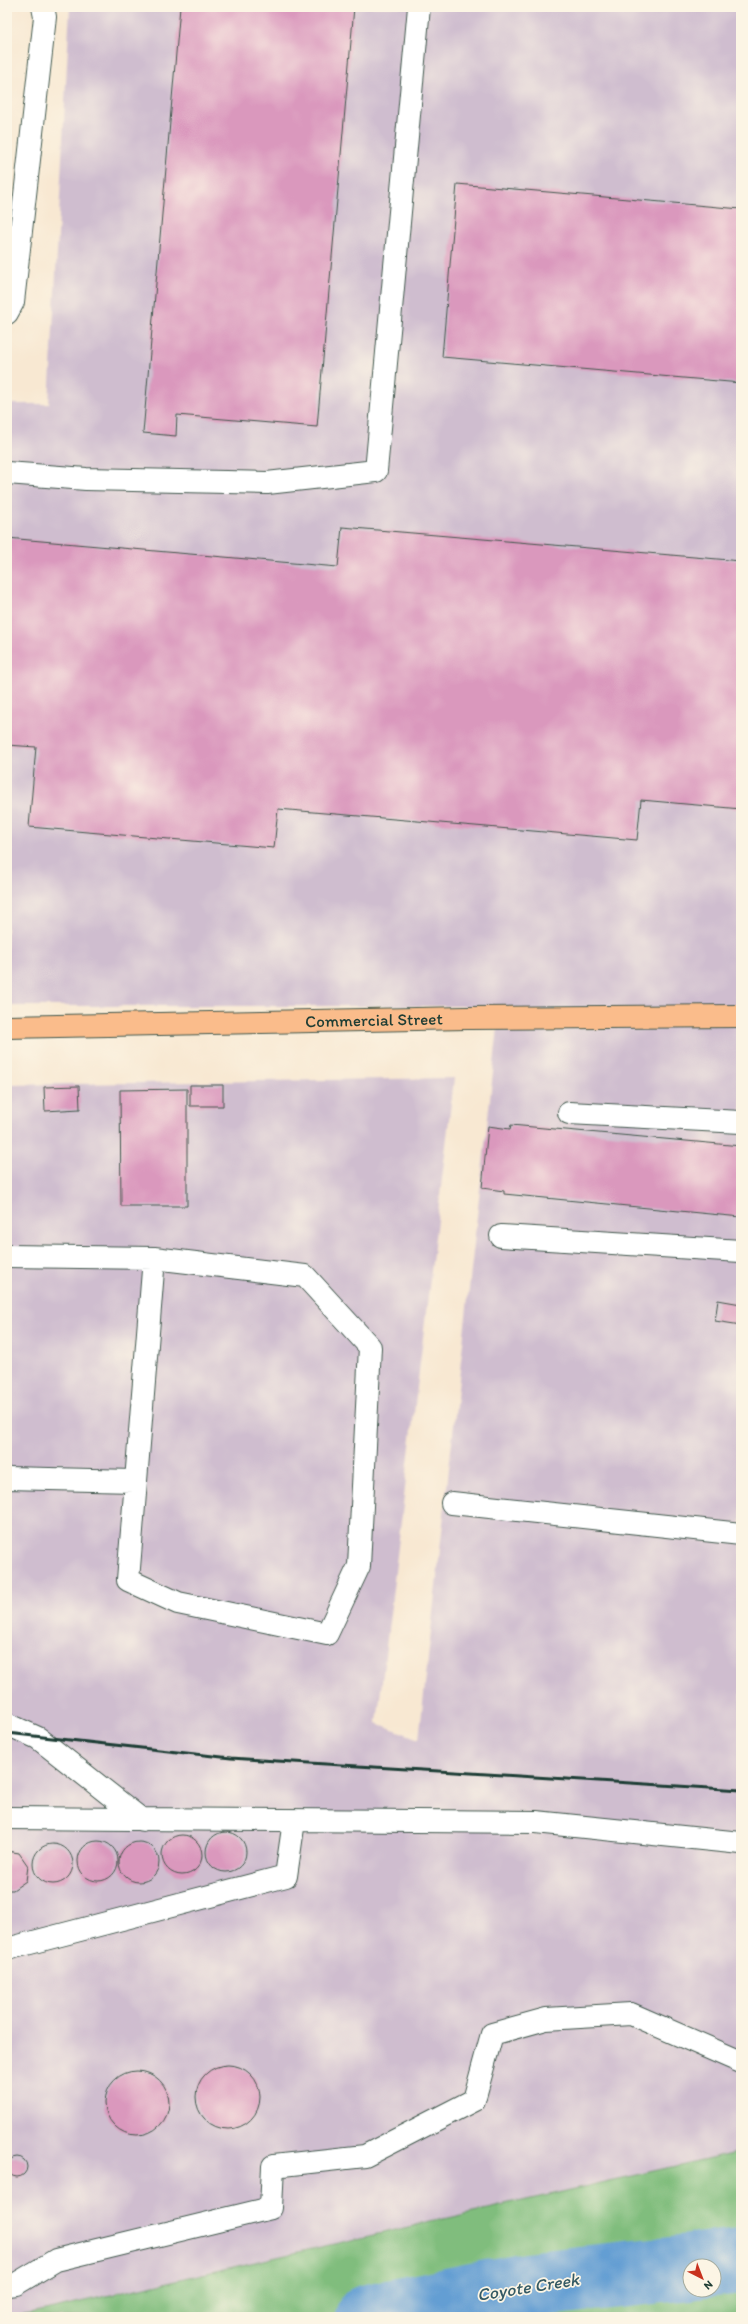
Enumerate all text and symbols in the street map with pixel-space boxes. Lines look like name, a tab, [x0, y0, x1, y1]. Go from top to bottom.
street label: Commercial Street	[305, 1008, 444, 1031]
north arrow	[682, 2258, 722, 2298]
water label: Coyote Creek	[475, 2268, 582, 2306]
text: N	[701, 2278, 715, 2292]

